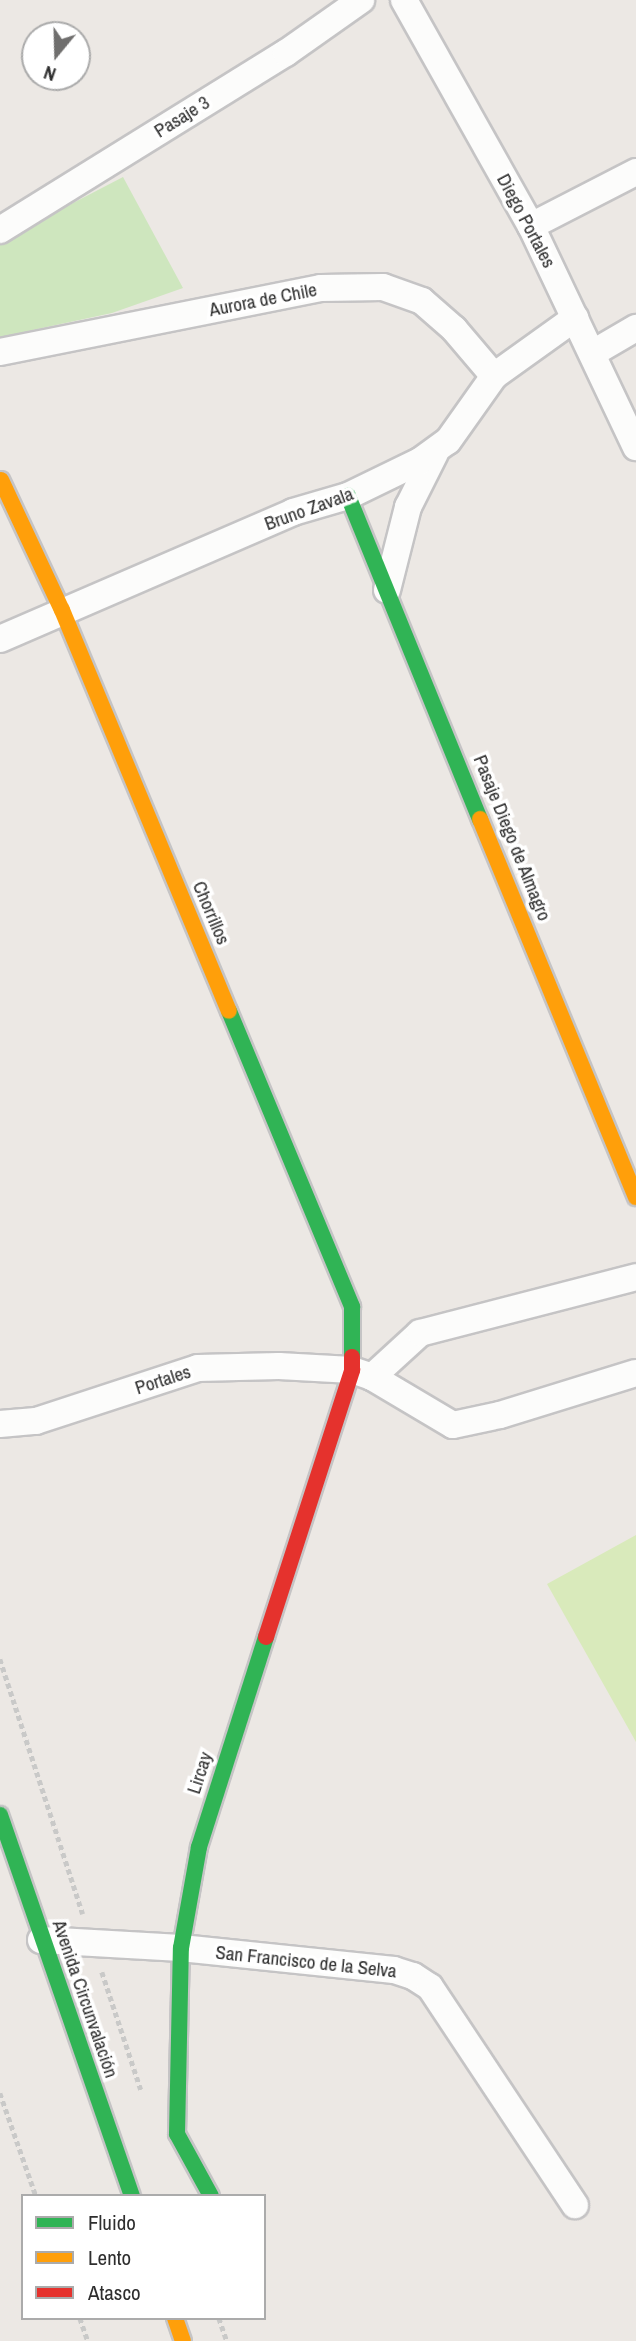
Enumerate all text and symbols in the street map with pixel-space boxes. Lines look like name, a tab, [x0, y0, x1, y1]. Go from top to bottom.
north arrow	[21, 21, 91, 91]
text: N	[40, 60, 59, 88]
street label: Pasaje 3	[150, 91, 214, 143]
street label: Diego Portales	[492, 170, 560, 272]
street label: Aurora de Chile	[207, 278, 319, 322]
street label: Bruno Zavala	[262, 482, 356, 536]
street label: Pasaje Diego de Almagro	[468, 751, 556, 925]
street label: Chorrillos	[187, 878, 235, 948]
street label: Portales	[132, 1360, 194, 1400]
street label: Lircay	[183, 1749, 217, 1797]
street label: Avenida Circunvalación	[47, 1917, 123, 2081]
street label: San Francisco de la Selva	[214, 1941, 398, 1983]
legend	[21, 2194, 266, 2320]
text: Fluido	[88, 2208, 136, 2237]
text: Lento	[88, 2243, 131, 2272]
text: Atasco	[88, 2278, 141, 2307]

